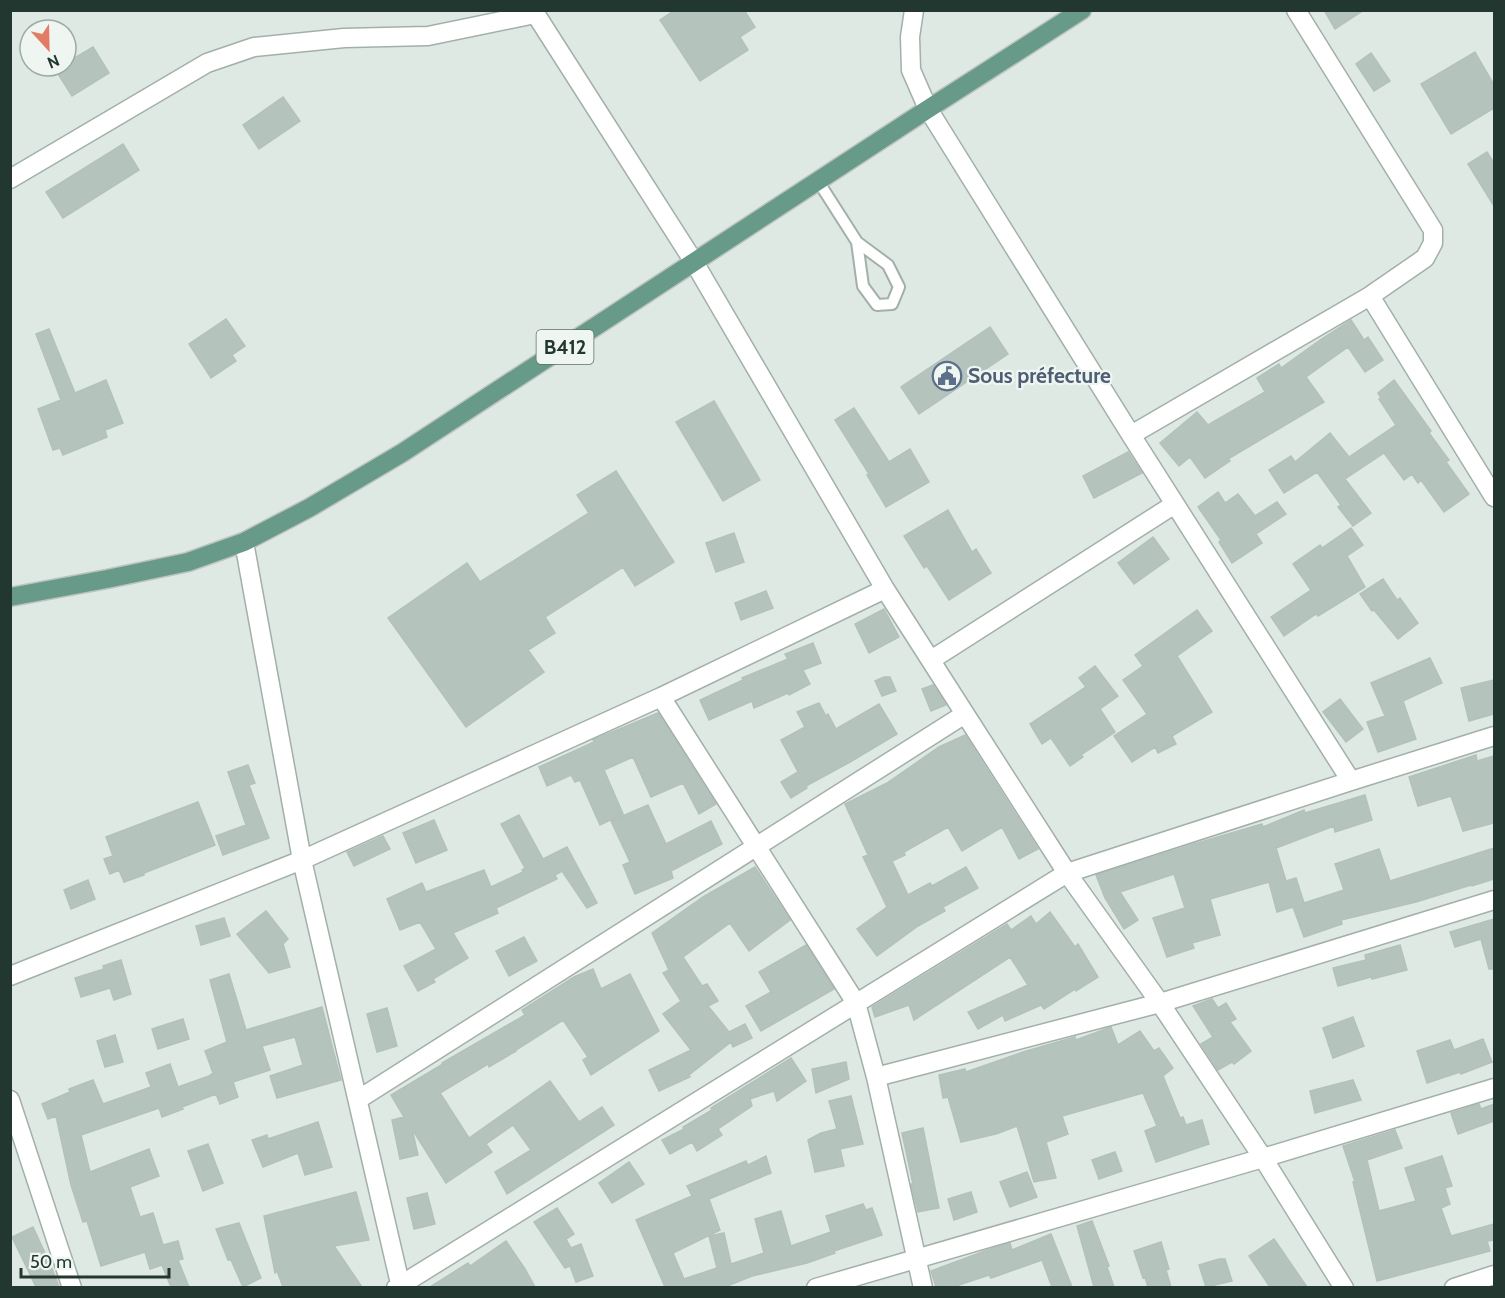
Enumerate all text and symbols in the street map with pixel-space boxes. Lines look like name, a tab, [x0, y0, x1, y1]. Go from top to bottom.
north arrow	[18, 18, 78, 78]
text: N	[45, 51, 62, 72]
road number: B412	[536, 330, 594, 364]
public building icon: Sous préfecture	[931, 360, 963, 392]
place label: Sous préfecture	[968, 363, 1111, 388]
scale bar	[21, 1241, 170, 1279]
text: 50 m	[30, 1251, 72, 1273]

